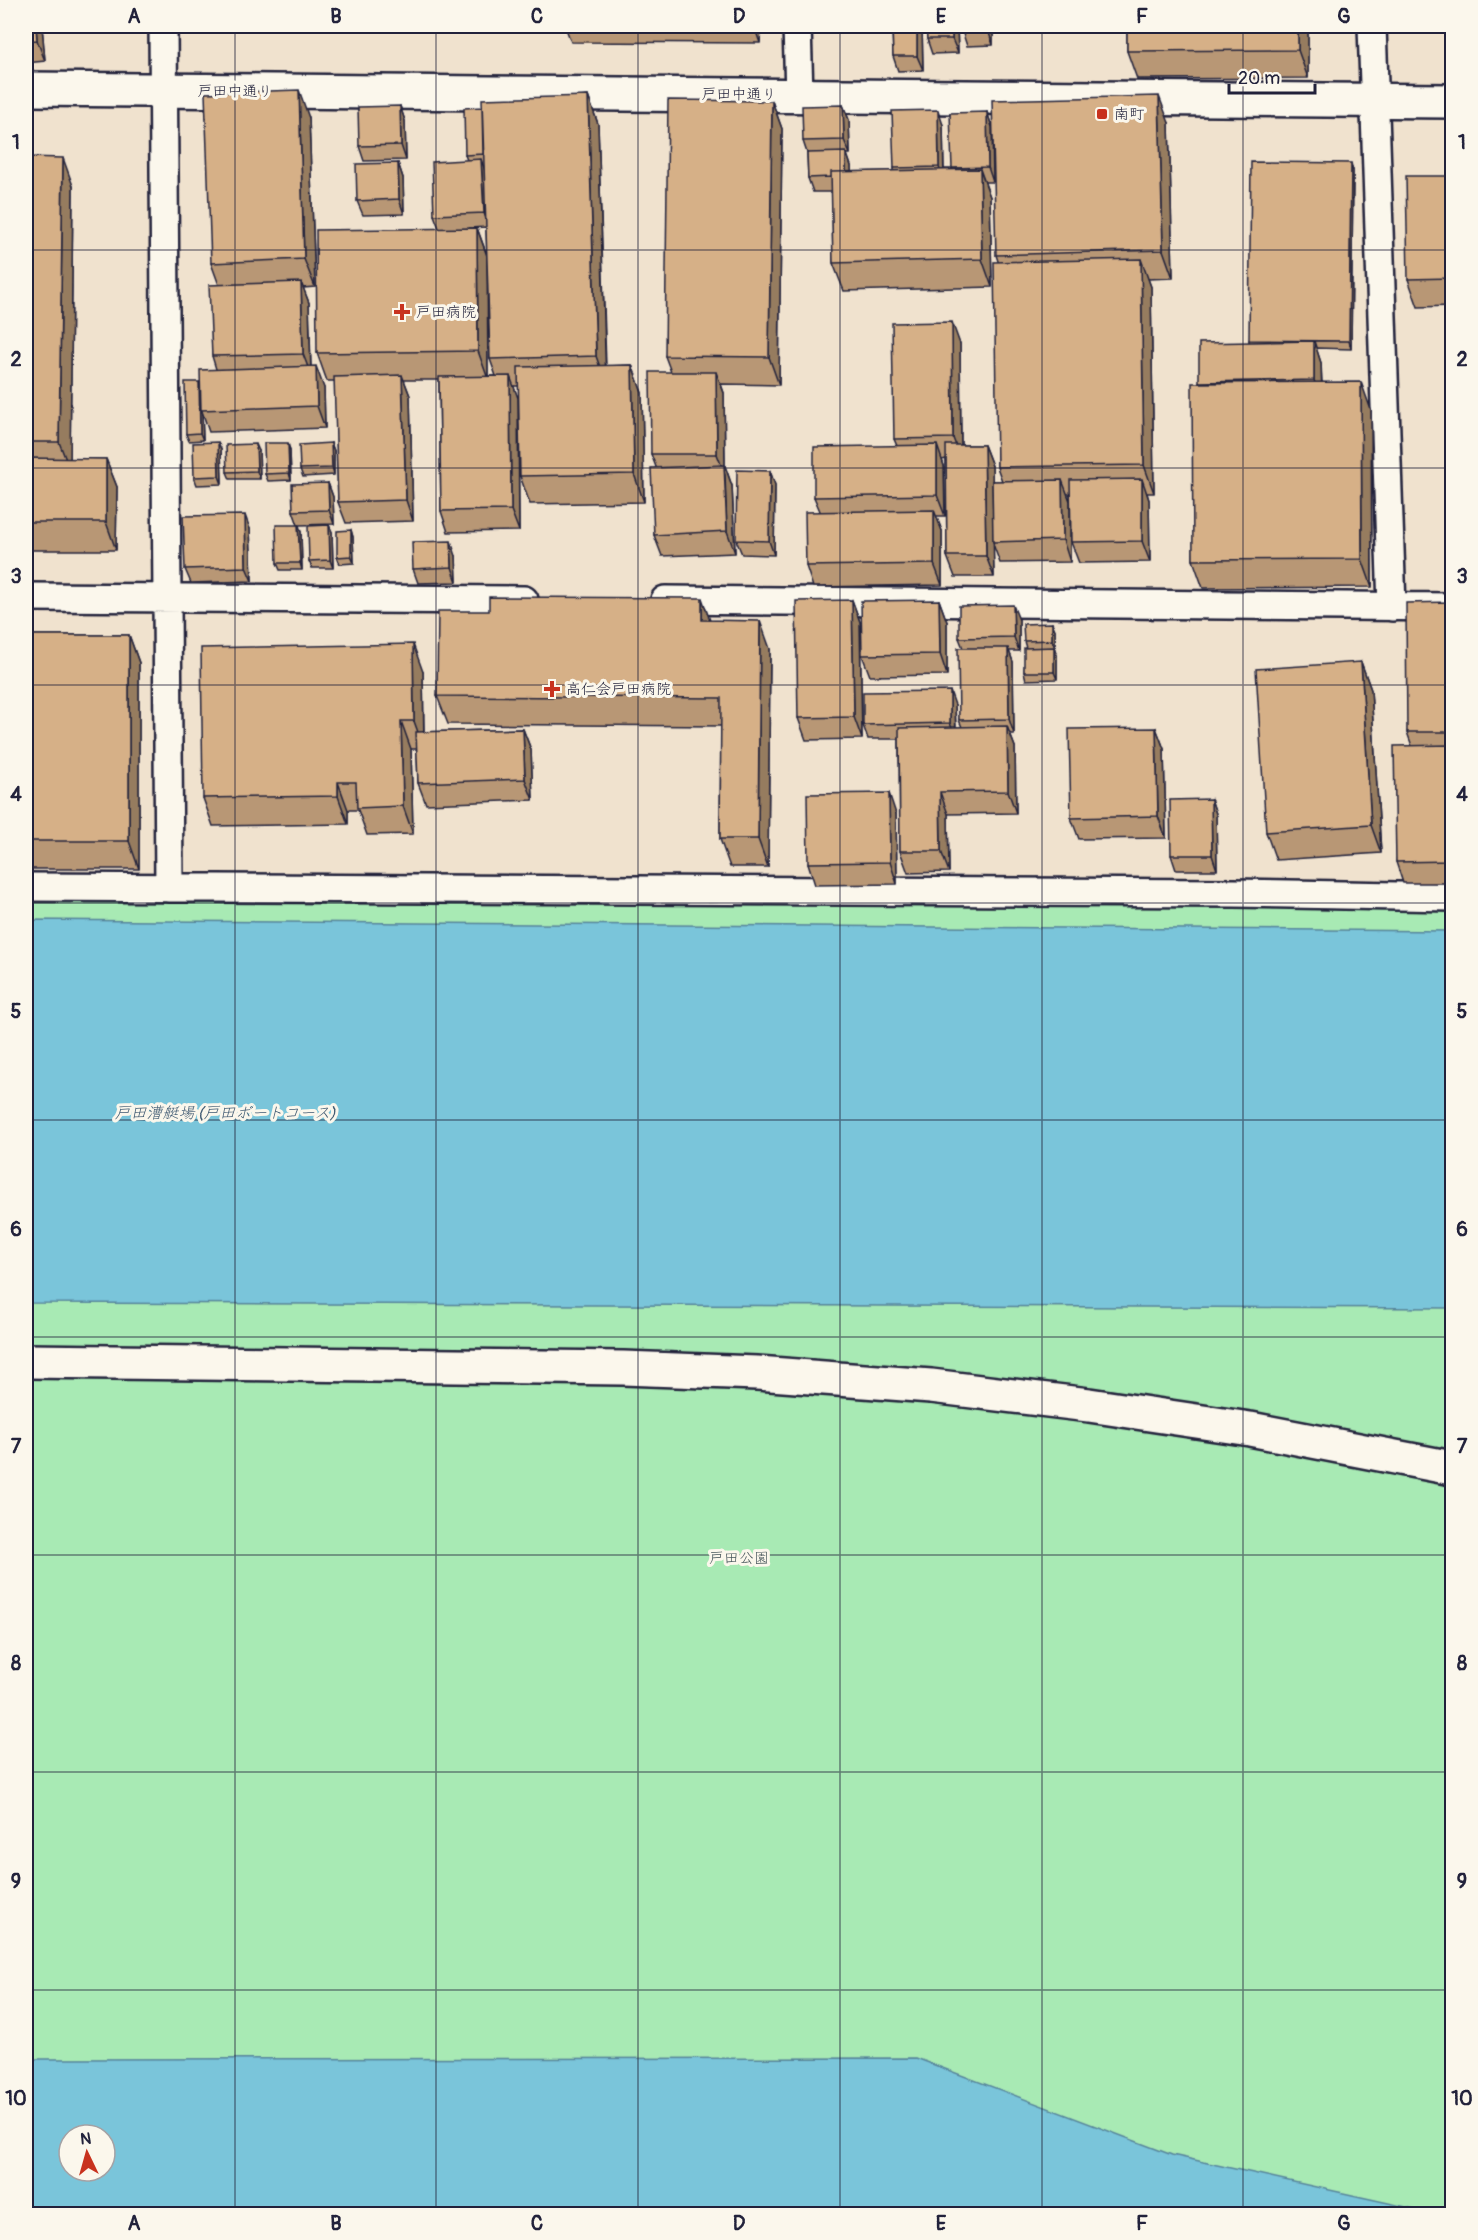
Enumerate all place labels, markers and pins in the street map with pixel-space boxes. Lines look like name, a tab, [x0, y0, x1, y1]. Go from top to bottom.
place label: 南町	[1114, 105, 1145, 124]
marker: 南町	[1095, 107, 1109, 121]
marker: 戸田病院	[393, 303, 411, 321]
place label: 戸田病院	[416, 303, 476, 322]
marker: 高仁会戸田病院	[543, 680, 561, 698]
place label: 高仁会戸田病院	[566, 680, 671, 699]

